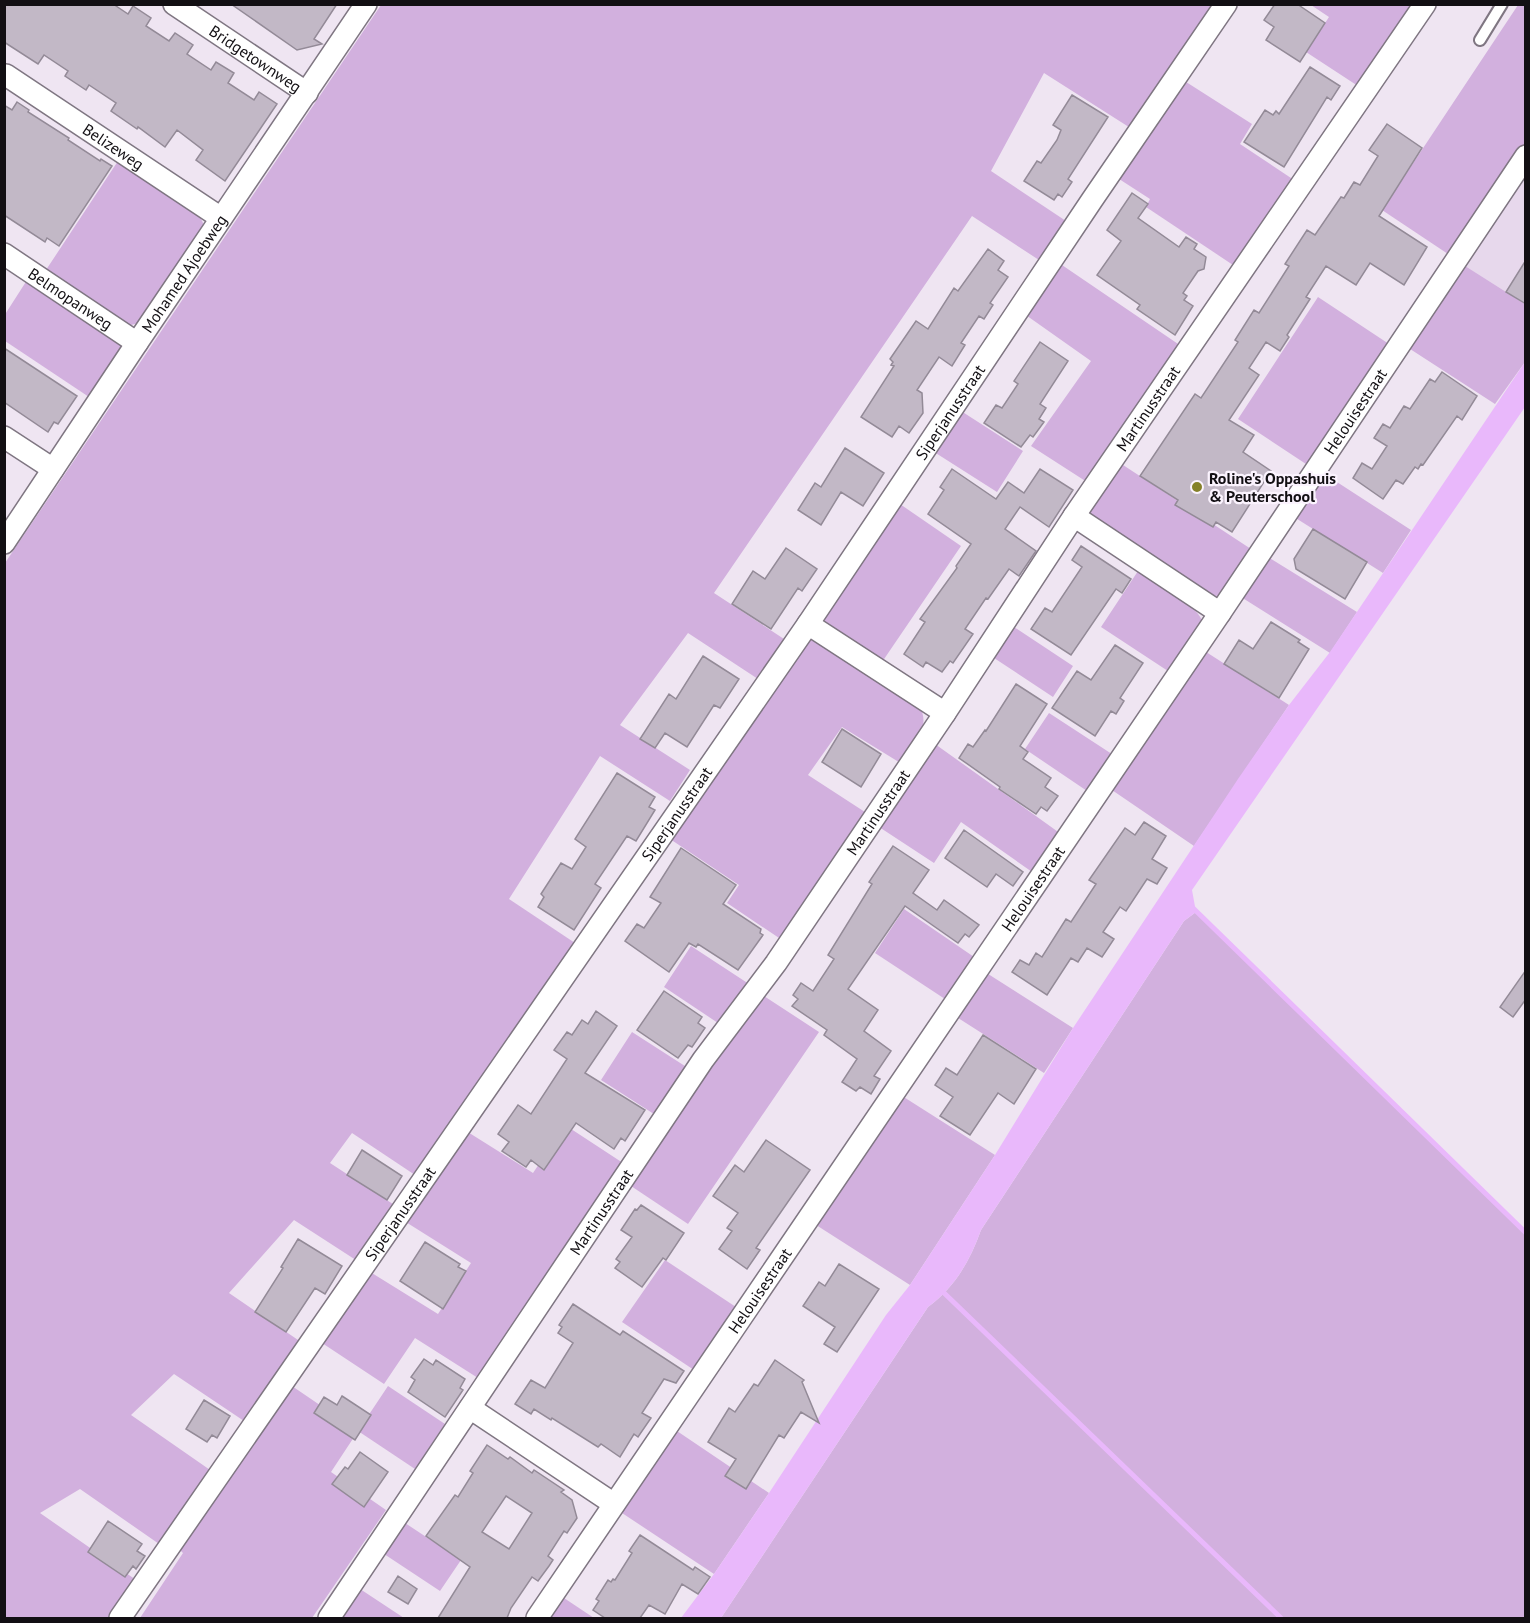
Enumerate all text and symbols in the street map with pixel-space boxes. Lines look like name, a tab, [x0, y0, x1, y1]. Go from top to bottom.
street label: Bridgetownweg	[206, 20, 305, 97]
street label: Belizeweg	[79, 119, 148, 174]
street label: Mohamed Ajoebweg	[137, 211, 231, 337]
street label: Belmopanweg	[25, 263, 116, 334]
street label: Siperjanusstraat	[911, 360, 989, 463]
street label: Martinusstraat	[1112, 361, 1185, 455]
street label: Helouisestraat	[1319, 364, 1391, 458]
place label: Roline's Oppashuis & Peuterschool	[1209, 468, 1336, 506]
marker: Roline's Oppashuis & Peuterschool	[1190, 480, 1204, 494]
street label: Siperjanusstraat	[637, 762, 717, 865]
street label: Martinusstraat	[842, 765, 914, 859]
street label: Helouisestraat	[997, 842, 1069, 935]
street label: Siperjanusstraat	[360, 1162, 440, 1265]
street label: Martinusstraat	[565, 1165, 638, 1259]
street label: Helouisestraat	[724, 1243, 796, 1337]

